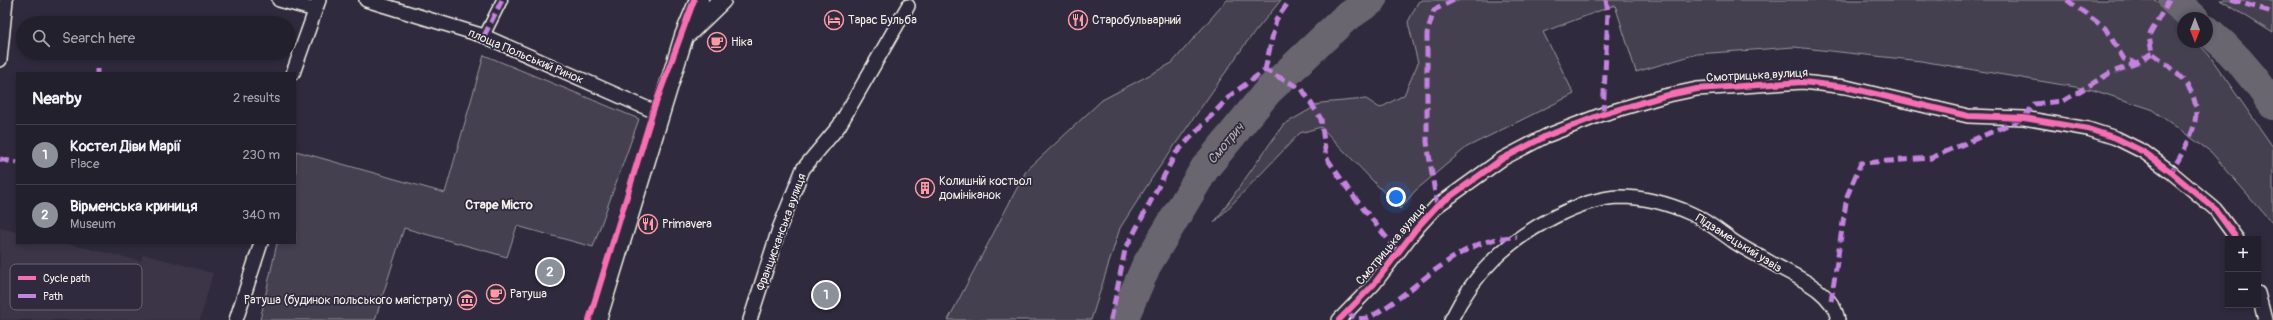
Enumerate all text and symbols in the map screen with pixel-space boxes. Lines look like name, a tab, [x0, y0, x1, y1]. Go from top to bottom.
hotel icon: Тарас Бульба	[823, 9, 845, 31]
restaurant icon: Старобульварний	[1067, 9, 1089, 31]
north arrow	[2177, 12, 2213, 48]
place label: Тарас Бульба	[848, 13, 917, 28]
place label: Старобульварний	[1092, 13, 1181, 28]
search box	[16, 16, 296, 60]
street label: площа Польський Ринок	[466, 25, 586, 88]
icon: search	[30, 27, 52, 49]
text: Search here	[62, 29, 135, 48]
cafe icon: Ніка	[706, 31, 728, 53]
place label: Ніка	[731, 35, 753, 50]
street label: Смотрицька вулиця	[1706, 65, 1809, 86]
text: Nearby	[32, 88, 81, 109]
text: 2 results	[233, 90, 280, 106]
water label: Смотрич	[1204, 119, 1248, 167]
text: Костел Діви Марії	[70, 137, 182, 156]
text: 1	[42, 147, 48, 163]
text: 230 m	[243, 147, 280, 163]
text: Place	[70, 156, 99, 172]
street label: Францисканська вулиця	[753, 171, 810, 293]
place label: Колишній костьол домініканок	[939, 174, 1032, 203]
building icon: Колишній костьол домініканок	[914, 177, 936, 199]
your location	[1386, 187, 1406, 207]
text: Вірменська криниця	[70, 197, 198, 216]
district label: Старе Місто	[465, 197, 533, 213]
street label: Смотрицька вулиця	[1353, 200, 1430, 288]
text: 2	[41, 207, 49, 223]
text: 340 m	[242, 207, 280, 223]
street label: Підзамецький узвіз	[1693, 211, 1785, 276]
restaurant icon: Primavera	[637, 213, 659, 235]
text: Museum	[70, 216, 116, 232]
place label: Primavera	[662, 217, 712, 232]
map controls	[2225, 236, 2261, 308]
button: +	[2225, 236, 2261, 272]
pin: 2	[537, 257, 563, 287]
legend	[10, 264, 142, 310]
text: Cycle path	[43, 272, 90, 285]
button: −	[2225, 272, 2261, 308]
pin: 1	[813, 280, 839, 310]
cafe icon: Ратуша	[485, 283, 507, 305]
place label: Ратуша	[510, 287, 547, 302]
museum icon: Ратуша (будинок польського магістрату)	[456, 289, 478, 311]
text: Path	[43, 290, 63, 303]
place label: Ратуша (будинок польського магістрату)	[244, 293, 453, 308]

